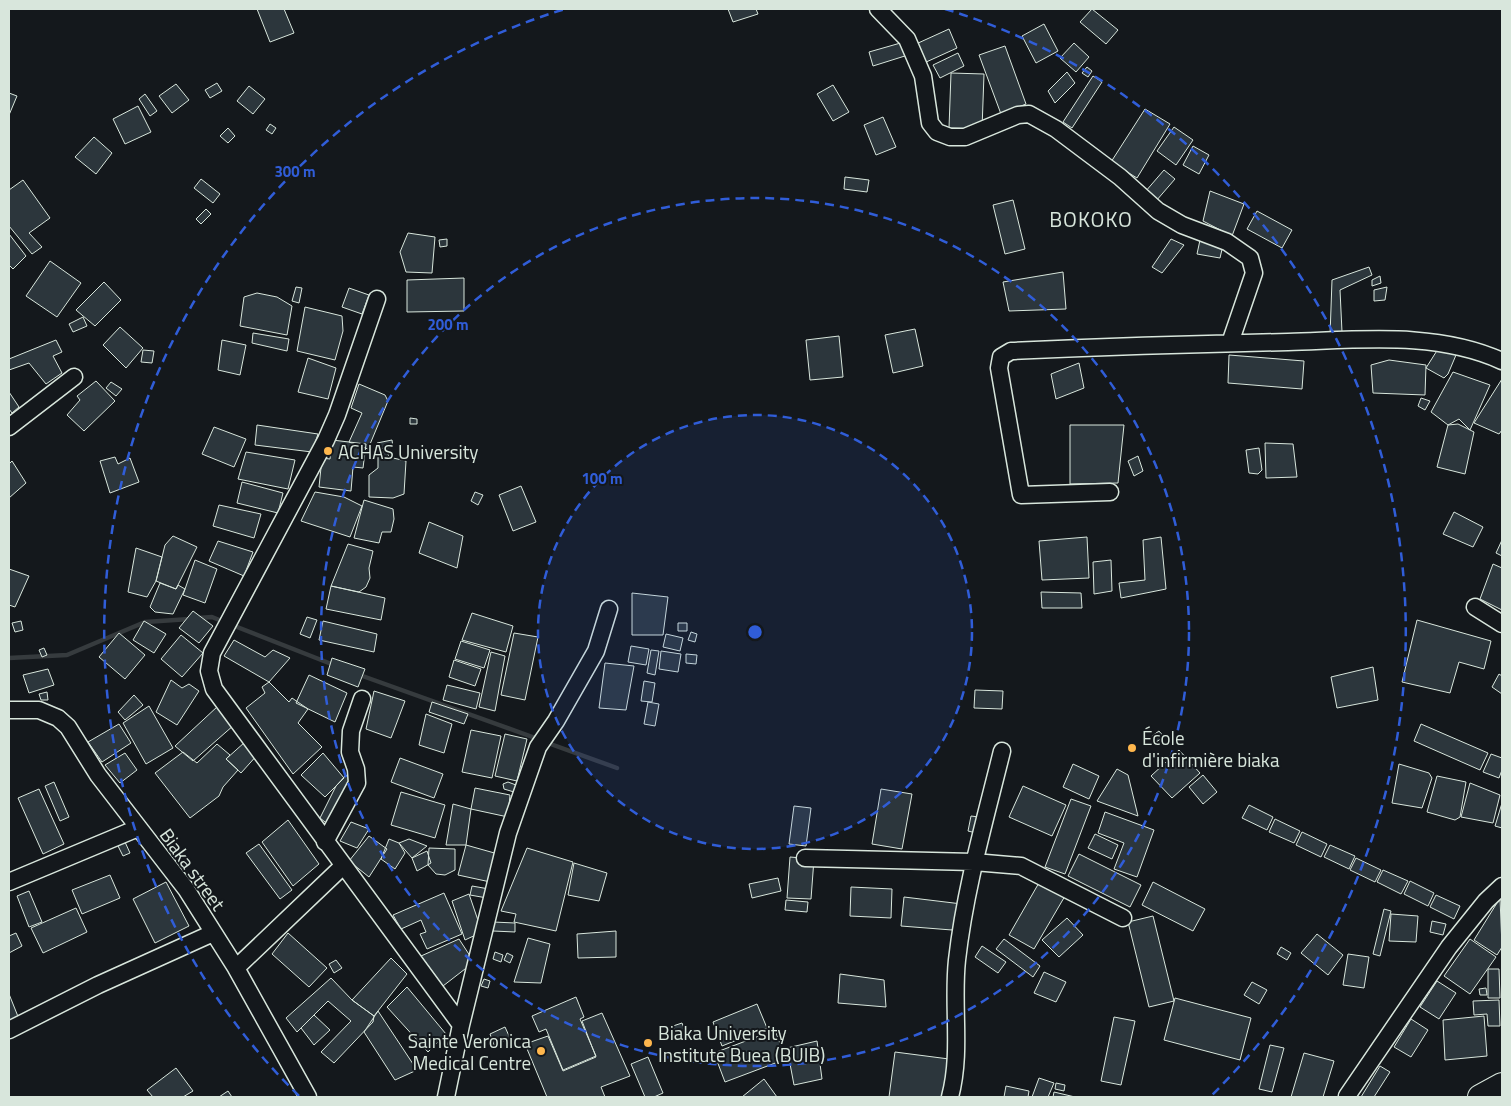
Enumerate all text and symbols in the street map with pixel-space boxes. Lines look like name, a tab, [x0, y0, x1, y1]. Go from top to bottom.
text: 300 m	[274, 160, 316, 183]
district label: BOKOKO	[1049, 203, 1133, 235]
text: 200 m	[427, 313, 469, 336]
place label: ACHAS University	[338, 437, 479, 466]
marker: ACHAS University	[322, 445, 334, 457]
text: 100 m	[581, 467, 623, 490]
centre of rings	[746, 623, 764, 641]
place label: École d'infirmière biaka	[1142, 723, 1280, 774]
marker: École d'infirmière biaka	[1126, 742, 1138, 754]
street label: Biaka street	[153, 822, 233, 917]
place label: Biaka University Institute Buea (BUIB)	[658, 1018, 825, 1069]
place label: Sainte Veronica Medical Centre	[408, 1026, 531, 1077]
marker: Biaka University Institute Buea (BUIB)	[642, 1037, 654, 1049]
marker: Sainte Veronica Medical Centre	[535, 1045, 547, 1057]

